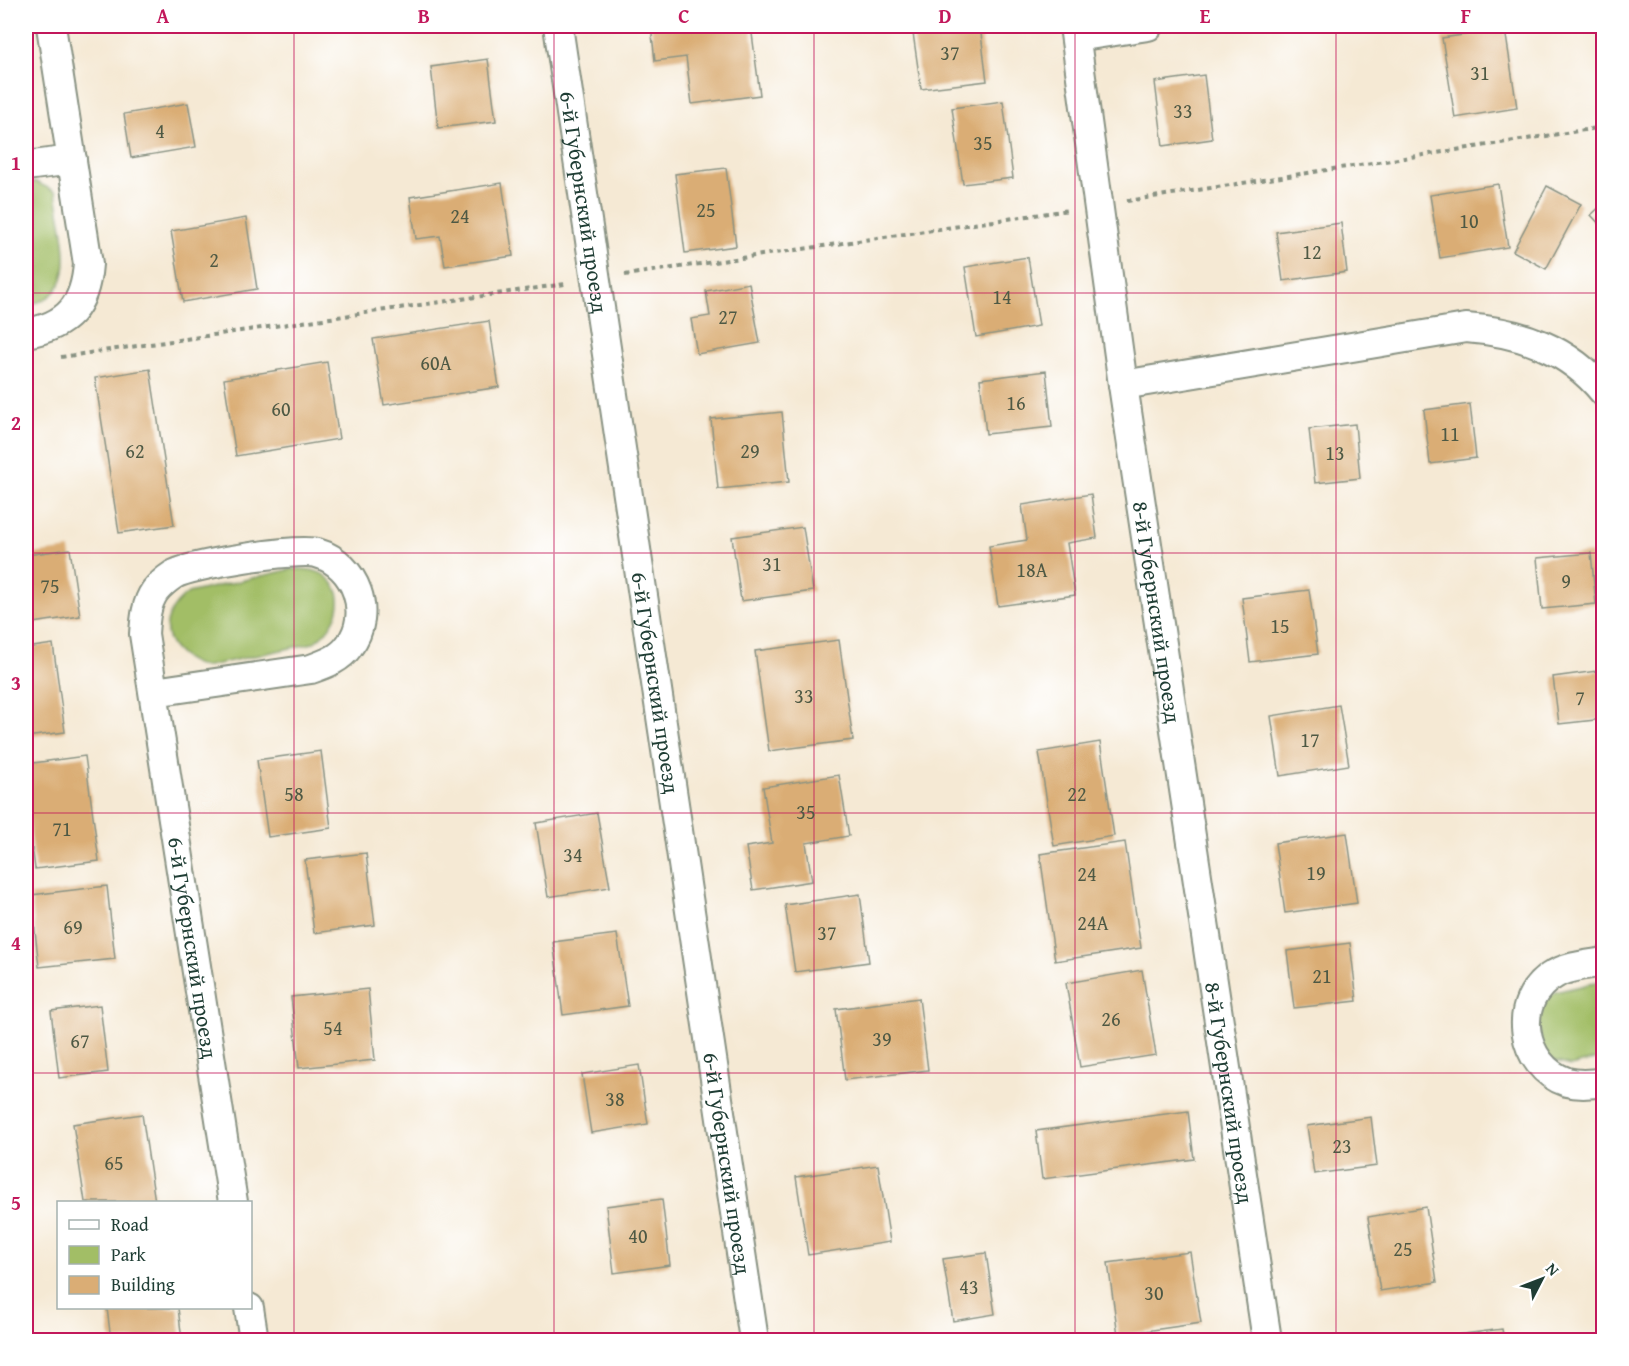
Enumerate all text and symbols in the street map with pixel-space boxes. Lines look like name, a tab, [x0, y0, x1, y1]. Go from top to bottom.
text: A	[157, 1, 170, 30]
text: B	[418, 1, 430, 30]
text: C	[678, 1, 690, 30]
text: D	[938, 1, 952, 30]
text: E	[1200, 1, 1211, 30]
text: F	[1461, 1, 1471, 30]
house number: 37	[940, 38, 960, 67]
house number: 31	[1470, 58, 1490, 87]
street label: 6-й Губернский проезд	[552, 89, 617, 315]
house number: 33	[1173, 96, 1193, 125]
house number: 4	[155, 116, 165, 145]
house number: 35	[973, 128, 993, 157]
text: 1	[11, 148, 21, 177]
house number: 25	[696, 195, 716, 224]
house number: 24	[450, 201, 470, 230]
house number: 10	[1459, 206, 1479, 235]
house number: 12	[1302, 237, 1322, 266]
house number: 2	[209, 245, 219, 274]
house number: 14	[992, 282, 1012, 311]
house number: 27	[718, 302, 738, 331]
house number: 60А	[420, 348, 452, 377]
house number: 16	[1006, 388, 1026, 417]
house number: 60	[271, 394, 291, 423]
text: 2	[11, 408, 21, 437]
house number: 11	[1440, 419, 1460, 448]
house number: 62	[125, 436, 145, 465]
house number: 29	[740, 436, 760, 465]
house number: 13	[1325, 438, 1345, 467]
street label: 8-й Губернский проезд	[1125, 499, 1190, 725]
house number: 31	[762, 549, 782, 578]
house number: 18А	[1016, 555, 1048, 584]
house number: 9	[1561, 566, 1571, 595]
street label: 6-й Губернский проезд	[624, 570, 688, 796]
house number: 75	[40, 571, 60, 600]
house number: 15	[1270, 611, 1290, 640]
text: 3	[11, 668, 21, 697]
house number: 33	[794, 681, 814, 710]
house number: 7	[1575, 683, 1585, 712]
house number: 17	[1300, 725, 1320, 754]
house number: 58	[284, 779, 304, 808]
house number: 22	[1067, 779, 1087, 808]
house number: 35	[796, 797, 816, 826]
house number: 71	[52, 814, 72, 843]
street label: 6-й Губернский проезд	[160, 835, 226, 1061]
house number: 34	[563, 840, 583, 869]
house number: 19	[1306, 858, 1326, 887]
house number: 24	[1077, 859, 1097, 888]
house number: 24А	[1077, 908, 1109, 937]
house number: 69	[63, 912, 83, 941]
house number: 37	[817, 918, 837, 947]
text: 4	[11, 928, 21, 957]
house number: 21	[1312, 961, 1332, 990]
street label: 8-й Губернский проезд	[1197, 980, 1262, 1206]
house number: 26	[1101, 1004, 1121, 1033]
house number: 54	[323, 1013, 343, 1042]
house number: 39	[872, 1024, 892, 1053]
house number: 67	[70, 1026, 90, 1055]
street label: 6-й Губернский проезд	[695, 1050, 760, 1277]
house number: 38	[605, 1084, 625, 1113]
house number: 23	[1332, 1131, 1352, 1160]
house number: 65	[104, 1148, 124, 1177]
text: 5	[11, 1188, 21, 1217]
legend	[57, 1201, 252, 1309]
text: Road	[111, 1211, 149, 1238]
house number: 40	[628, 1221, 648, 1250]
house number: 25	[1393, 1234, 1413, 1263]
text: Park	[111, 1241, 147, 1268]
north arrow	[1512, 1249, 1572, 1309]
text: N	[1541, 1257, 1566, 1281]
text: Building	[111, 1271, 175, 1298]
house number: 43	[959, 1272, 979, 1301]
house number: 30	[1144, 1278, 1164, 1307]

